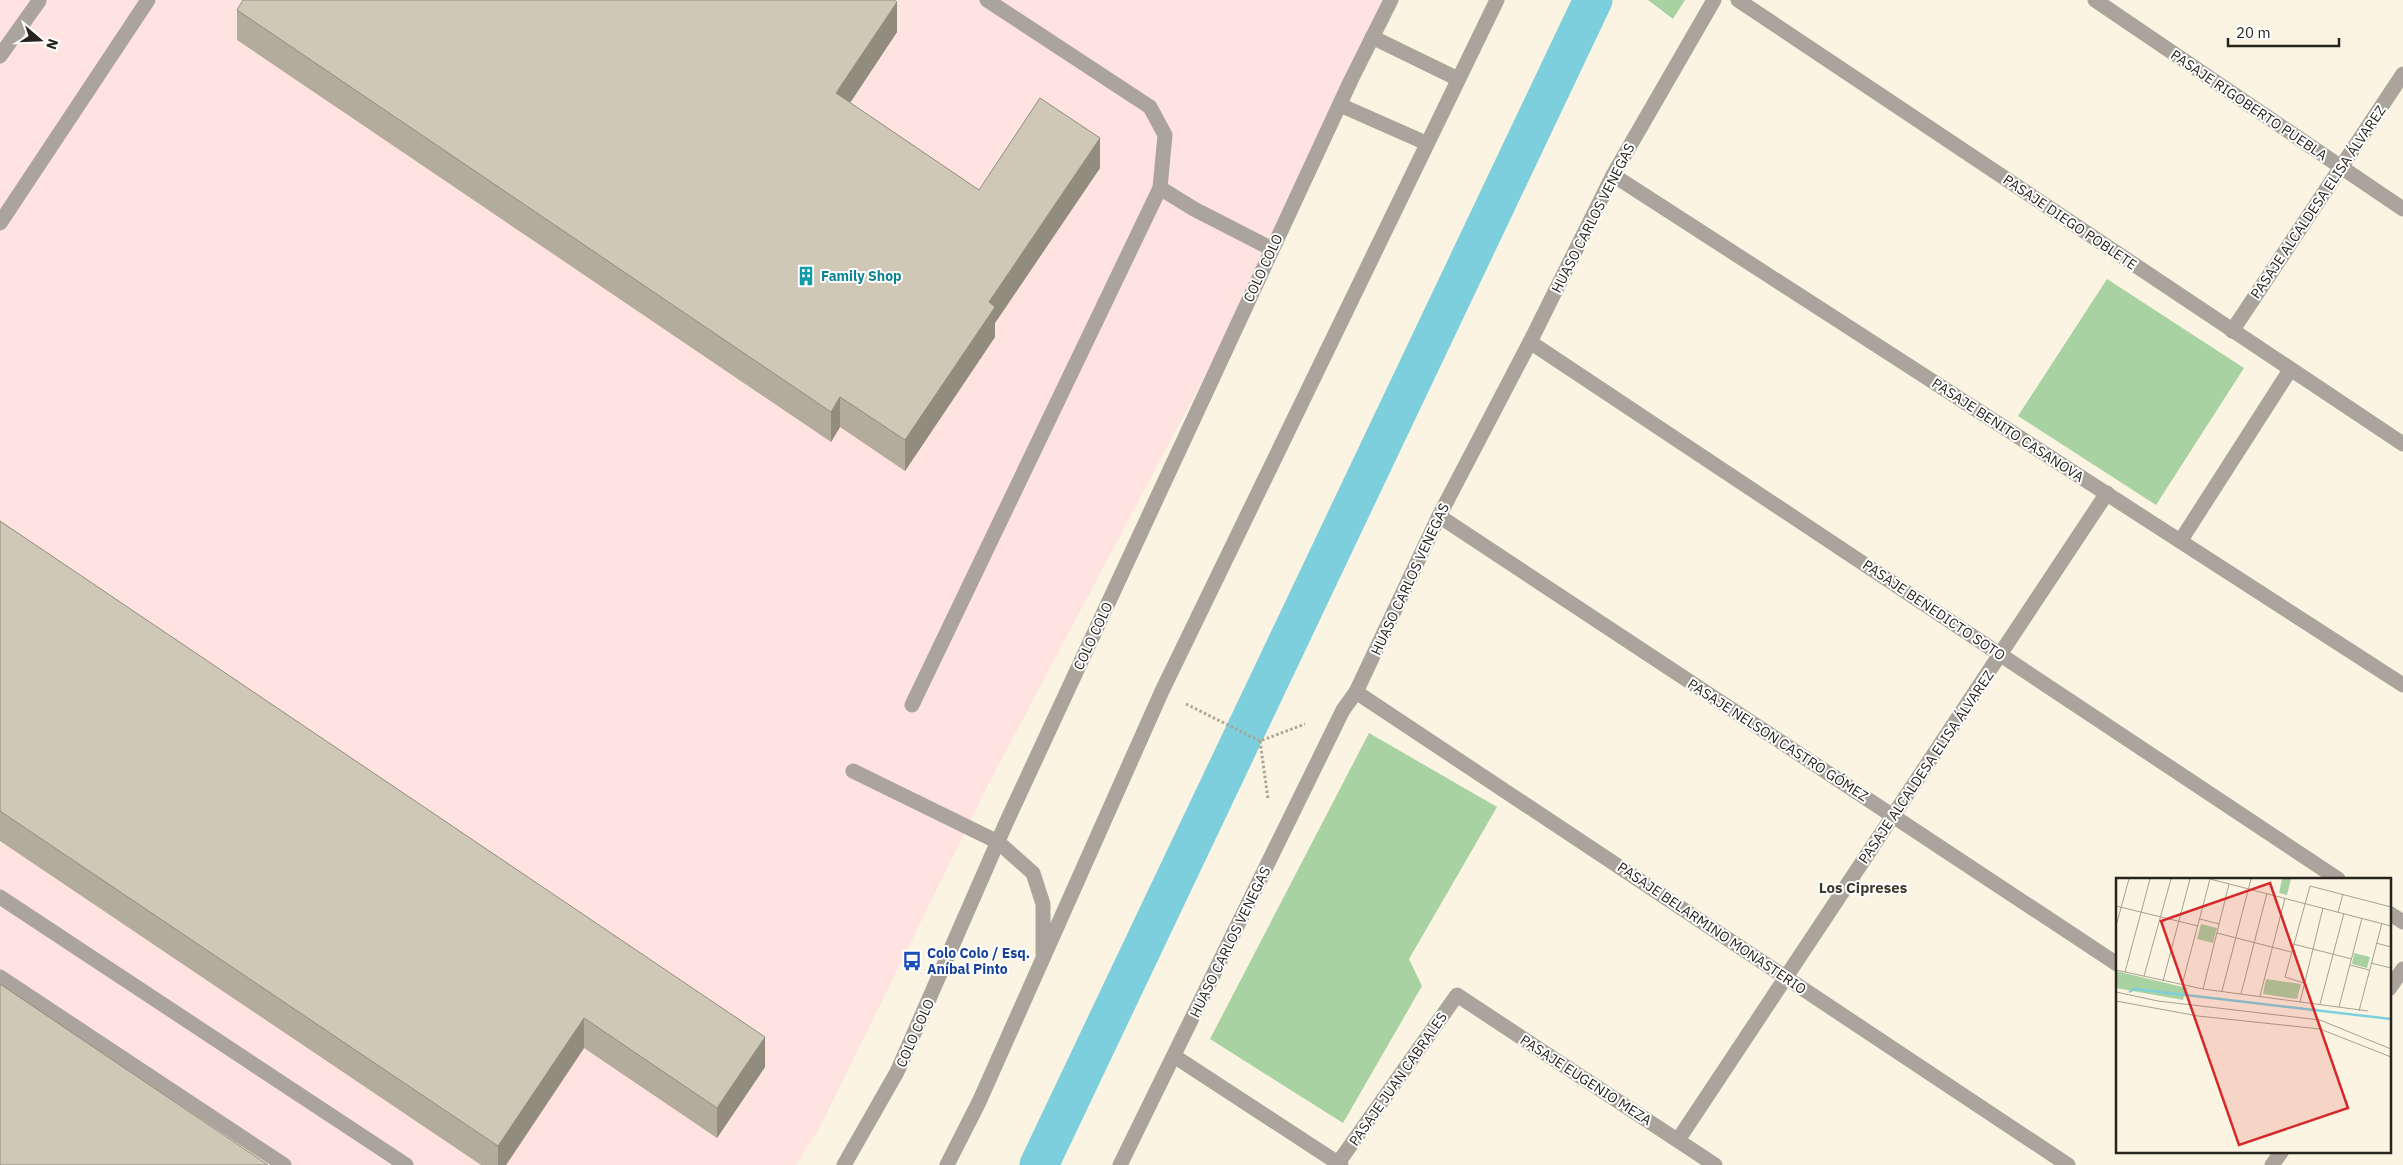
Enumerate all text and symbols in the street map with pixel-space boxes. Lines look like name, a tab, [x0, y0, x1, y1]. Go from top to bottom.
north arrow	[15, 15, 65, 65]
scale bar	[2228, 15, 2339, 47]
text: 20 m	[2236, 23, 2271, 42]
text: N	[42, 37, 62, 52]
street label: PASAJE RIGOBERTO PUEBLA	[2167, 46, 2331, 164]
street label: PASAJE ALCALDESA ELISA ÁLVAREZ	[2246, 101, 2390, 302]
street label: HUASO CARLOS VENEGAS	[1547, 140, 1639, 296]
street label: PASAJE DIEGO POBLETE	[2000, 170, 2140, 274]
street label: COLO COLO	[1239, 231, 1287, 305]
building icon: Family Shop	[795, 265, 817, 287]
place label: Family Shop	[821, 267, 902, 285]
street label: PASAJE BENITO CASANOVA	[1929, 374, 2087, 486]
street label: HUASO CARLOS VENEGAS	[1367, 500, 1453, 658]
street label: PASAJE BENEDICTO SOTO	[1859, 556, 2009, 664]
street label: COLO COLO	[1069, 599, 1117, 673]
street label: PASAJE ALCALDESA ELISA ÁLVAREZ	[1854, 666, 1998, 867]
street label: PASAJE NELSON CASTRO GÓMEZ	[1684, 674, 1872, 805]
street label: PASAJE BELARMINO MONASTERIO	[1614, 858, 1810, 998]
street label: HUASO CARLOS VENEGAS	[1186, 864, 1274, 1020]
district label: Los Cipreses	[1819, 878, 1908, 897]
inset map	[2116, 878, 2390, 1152]
place label: Colo Colo / Esq. Aníbal Pinto	[927, 944, 1030, 978]
bus stop icon: Colo Colo / Esq. Aníbal Pinto	[901, 950, 923, 972]
street label: COLO COLO	[892, 996, 938, 1070]
street label: PASAJE JUAN CABRALES	[1345, 1009, 1451, 1149]
street label: PASAJE EUGENIO MEZA	[1517, 1031, 1655, 1129]

